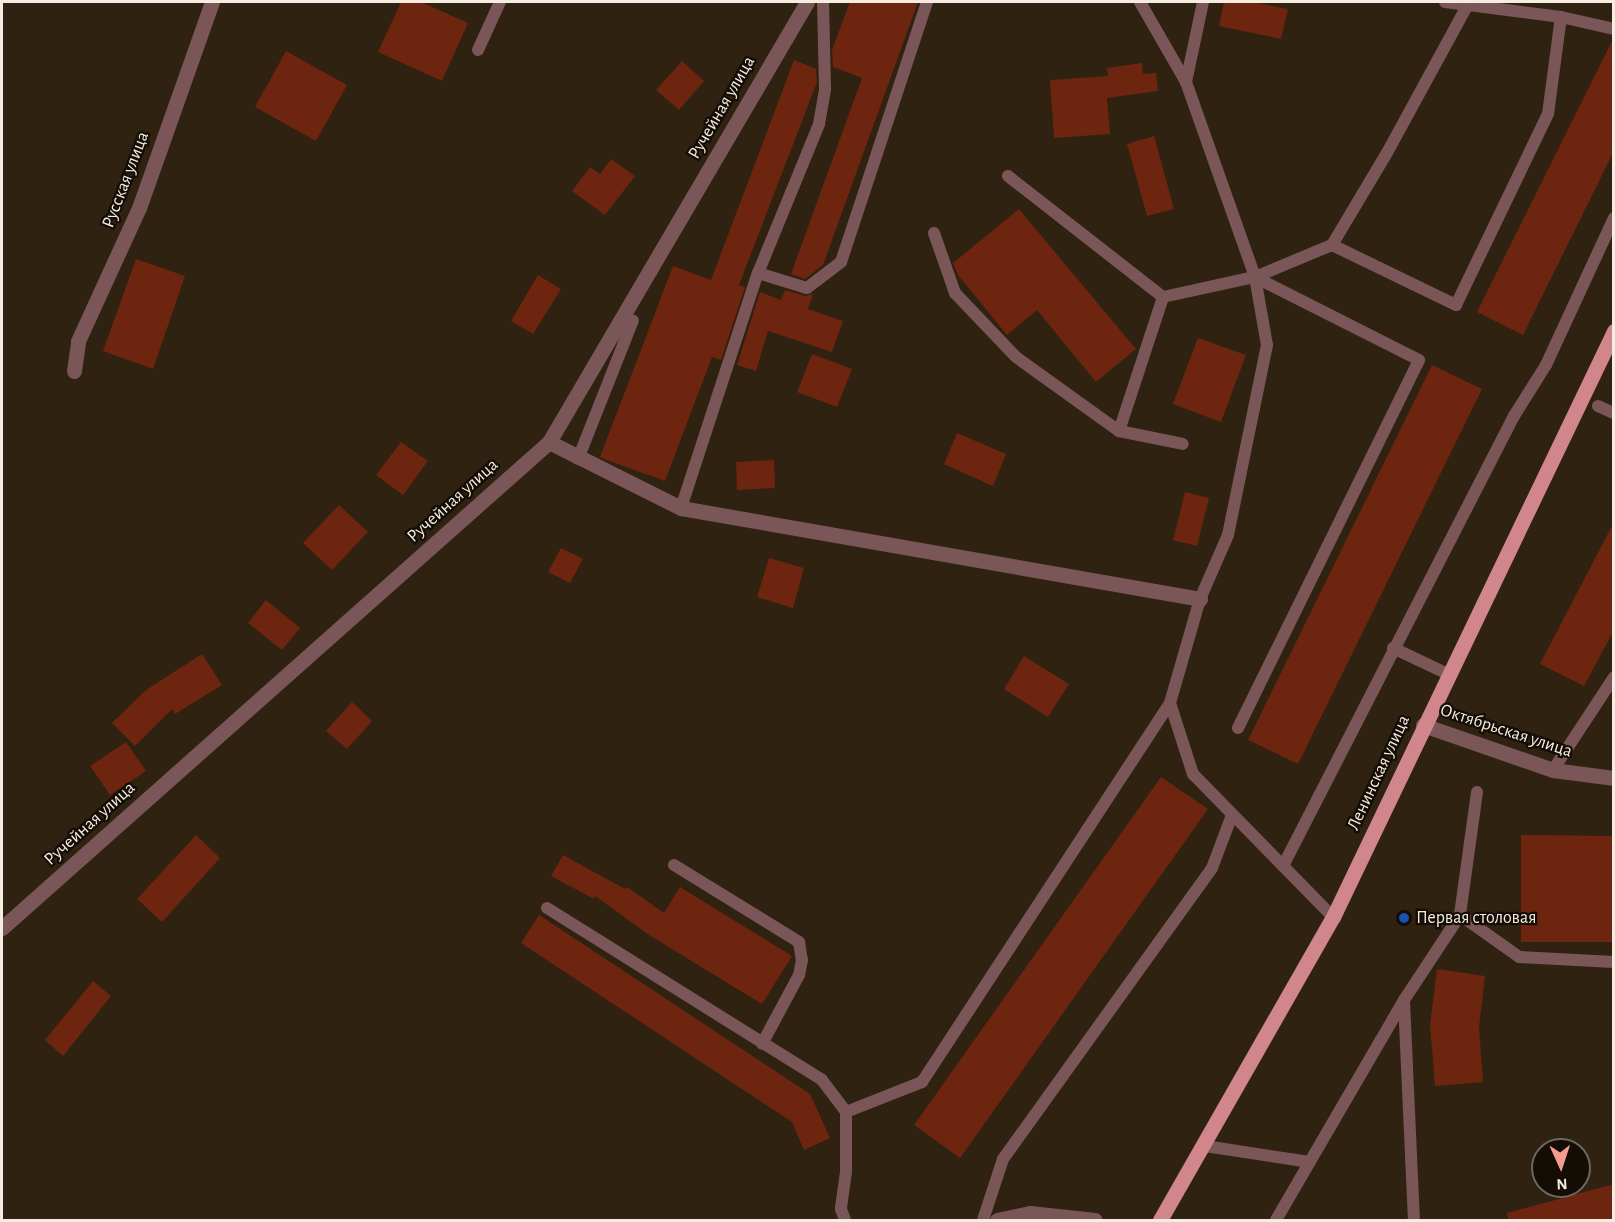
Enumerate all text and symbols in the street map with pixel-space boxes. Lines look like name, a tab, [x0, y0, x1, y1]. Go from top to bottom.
street label: Ручейная улица	[684, 53, 760, 163]
street label: Русская улица	[98, 129, 154, 231]
street label: Ручейная улица	[403, 454, 503, 548]
street label: Октябрьская улица	[1437, 699, 1575, 763]
street label: Ленинская улица	[1343, 712, 1415, 834]
street label: Ручейная улица	[40, 777, 140, 871]
place label: Первая столовая	[1416, 907, 1536, 929]
marker: Первая столовая	[1397, 911, 1411, 925]
north arrow	[1531, 1138, 1591, 1198]
text: N	[1556, 1176, 1568, 1192]

